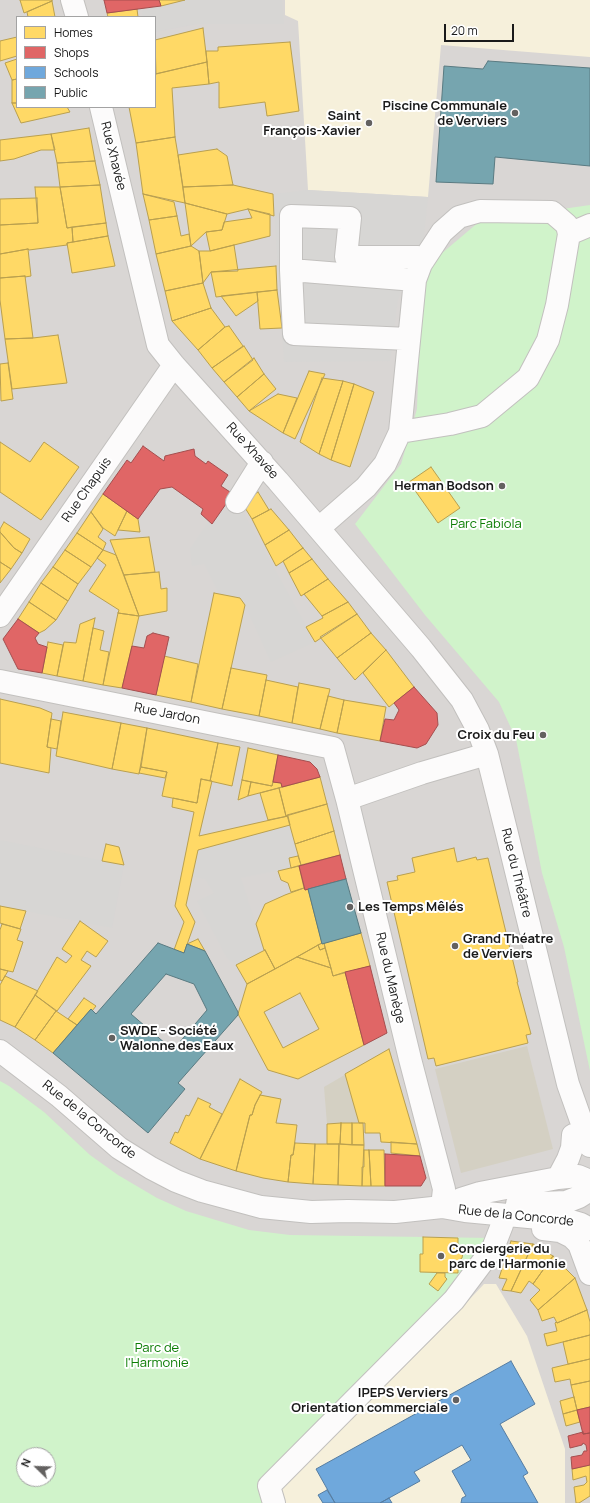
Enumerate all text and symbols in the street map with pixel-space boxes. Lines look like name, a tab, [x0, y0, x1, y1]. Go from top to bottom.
legend	[16, 16, 156, 108]
scale bar	[446, 16, 516, 42]
text: 20 m	[451, 22, 478, 39]
text: Homes	[54, 24, 93, 41]
text: Shops	[54, 44, 89, 61]
text: Schools	[54, 64, 98, 81]
text: Public	[54, 84, 88, 101]
place label: Piscine Communale de Verviers	[382, 98, 507, 129]
place label: Saint François-Xavier	[263, 108, 361, 139]
marker: Piscine Communale de Verviers	[510, 108, 520, 118]
marker: Saint François-Xavier	[364, 118, 374, 128]
street label: Rue Xhavée	[97, 120, 129, 192]
street label: Rue Xhavée	[223, 420, 281, 482]
street label: Rue Chapuis	[59, 455, 115, 525]
place label: Herman Bodson	[394, 478, 494, 494]
marker: Herman Bodson	[497, 481, 507, 491]
park label: Parc Fabiola	[450, 516, 522, 532]
street label: Rue Jardon	[133, 700, 201, 728]
place label: Croix du Feu	[458, 727, 535, 743]
marker: Croix du Feu	[538, 730, 548, 740]
street label: Rue du Théâtre	[497, 827, 535, 919]
place label: Les Temps Mêlés	[358, 899, 464, 915]
marker: Les Temps Mêlés	[345, 902, 355, 912]
street label: Rue du Manège	[372, 931, 408, 1025]
place label: Grand Théatre de Verviers	[463, 931, 553, 962]
marker: Grand Théatre de Verviers	[450, 941, 460, 951]
place label: SWDE - Société Walonne des Eaux	[120, 1023, 234, 1054]
marker: SWDE - Société Walonne des Eaux	[107, 1033, 117, 1043]
street label: Rue de la Concorde	[39, 1077, 139, 1163]
street label: Rue de la Concorde	[457, 1202, 575, 1230]
place label: Conciergerie du parc de l'Harmonie	[449, 1241, 566, 1272]
marker: Conciergerie du parc de l'Harmonie	[436, 1251, 446, 1261]
park label: Parc de l'Harmonie	[125, 1340, 189, 1371]
place label: IPEPS Verviers Orientation commerciale	[291, 1385, 448, 1416]
marker: IPEPS Verviers Orientation commerciale	[451, 1395, 461, 1405]
north arrow	[16, 1447, 56, 1487]
text: N	[17, 1456, 34, 1469]

